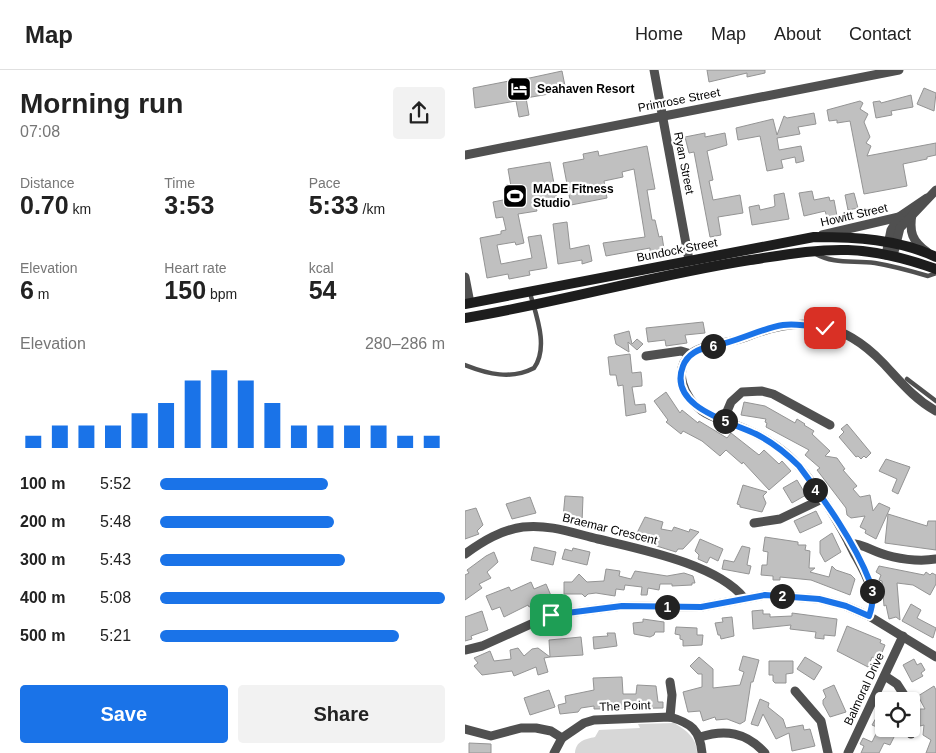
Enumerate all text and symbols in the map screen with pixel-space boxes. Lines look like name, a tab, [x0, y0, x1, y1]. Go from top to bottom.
text: Map	[25, 21, 73, 48]
text: Home	[635, 24, 683, 44]
text: Map	[711, 24, 746, 44]
text: About	[774, 24, 821, 44]
text: Contact	[849, 24, 911, 44]
hotel icon: Seahaven Resort	[506, 76, 532, 102]
place label: Seahaven Resort	[537, 82, 634, 96]
street label: Primrose Street	[637, 85, 722, 115]
button: share	[393, 87, 445, 139]
text: Morning run	[20, 88, 183, 119]
text: 07:08	[20, 123, 60, 140]
street label: Ryan Street	[671, 131, 697, 196]
text: Distance	[20, 175, 74, 191]
text: Time	[164, 175, 195, 191]
text: Pace	[309, 175, 341, 191]
place label: MADE Fitness Studio	[533, 182, 614, 210]
sports icon: MADE Fitness Studio	[502, 183, 528, 209]
text: 0.70	[20, 191, 69, 219]
text: 3:53	[164, 191, 214, 219]
text: 5:33	[309, 191, 359, 219]
street label: Howitt Street	[819, 200, 890, 230]
text: km	[69, 201, 91, 217]
text: /km	[359, 201, 385, 217]
street label: Bundock Street	[635, 235, 719, 265]
text: Elevation	[20, 260, 78, 276]
text: Heart rate	[164, 260, 227, 276]
text: kcal	[309, 260, 334, 276]
text: 6	[20, 276, 34, 304]
text: 150	[164, 276, 206, 304]
text: 54	[309, 276, 336, 304]
text: m	[34, 286, 49, 302]
text: bpm	[206, 286, 237, 302]
pin	[804, 307, 846, 349]
icon: check	[811, 314, 839, 342]
pin: 6	[701, 334, 725, 358]
text: Elevation	[20, 335, 86, 352]
text: 280–286 m	[365, 335, 445, 352]
text: 6	[710, 338, 717, 354]
pin: 5	[713, 408, 737, 434]
text: 5	[722, 413, 729, 429]
text: 100 m	[20, 475, 65, 492]
text: 5:52	[100, 475, 131, 492]
pin: 4	[803, 478, 827, 502]
text: 4	[812, 482, 819, 498]
street label: Braemar Crescent	[561, 510, 660, 548]
text: 200 m	[20, 513, 65, 530]
text: 5:48	[100, 513, 131, 530]
text: 300 m	[20, 551, 65, 568]
text: 5:43	[100, 551, 131, 568]
pin: 3	[859, 578, 885, 604]
text: 3	[869, 583, 876, 599]
pin: 2	[769, 584, 795, 608]
text: 2	[779, 588, 786, 604]
text: 400 m	[20, 589, 65, 606]
text: 5:08	[100, 589, 131, 606]
pin	[530, 594, 572, 636]
pin: 1	[655, 594, 679, 620]
text: 1	[664, 599, 671, 615]
icon: arrive	[537, 601, 565, 629]
text: 500 m	[20, 627, 65, 644]
text: 5:21	[100, 627, 131, 644]
street label: Balmoral Drive	[841, 650, 887, 728]
button: Save	[20, 685, 228, 743]
button: Share	[238, 685, 445, 743]
map controls	[875, 692, 920, 737]
button: locate	[875, 692, 920, 737]
street label: The Point	[599, 698, 652, 714]

